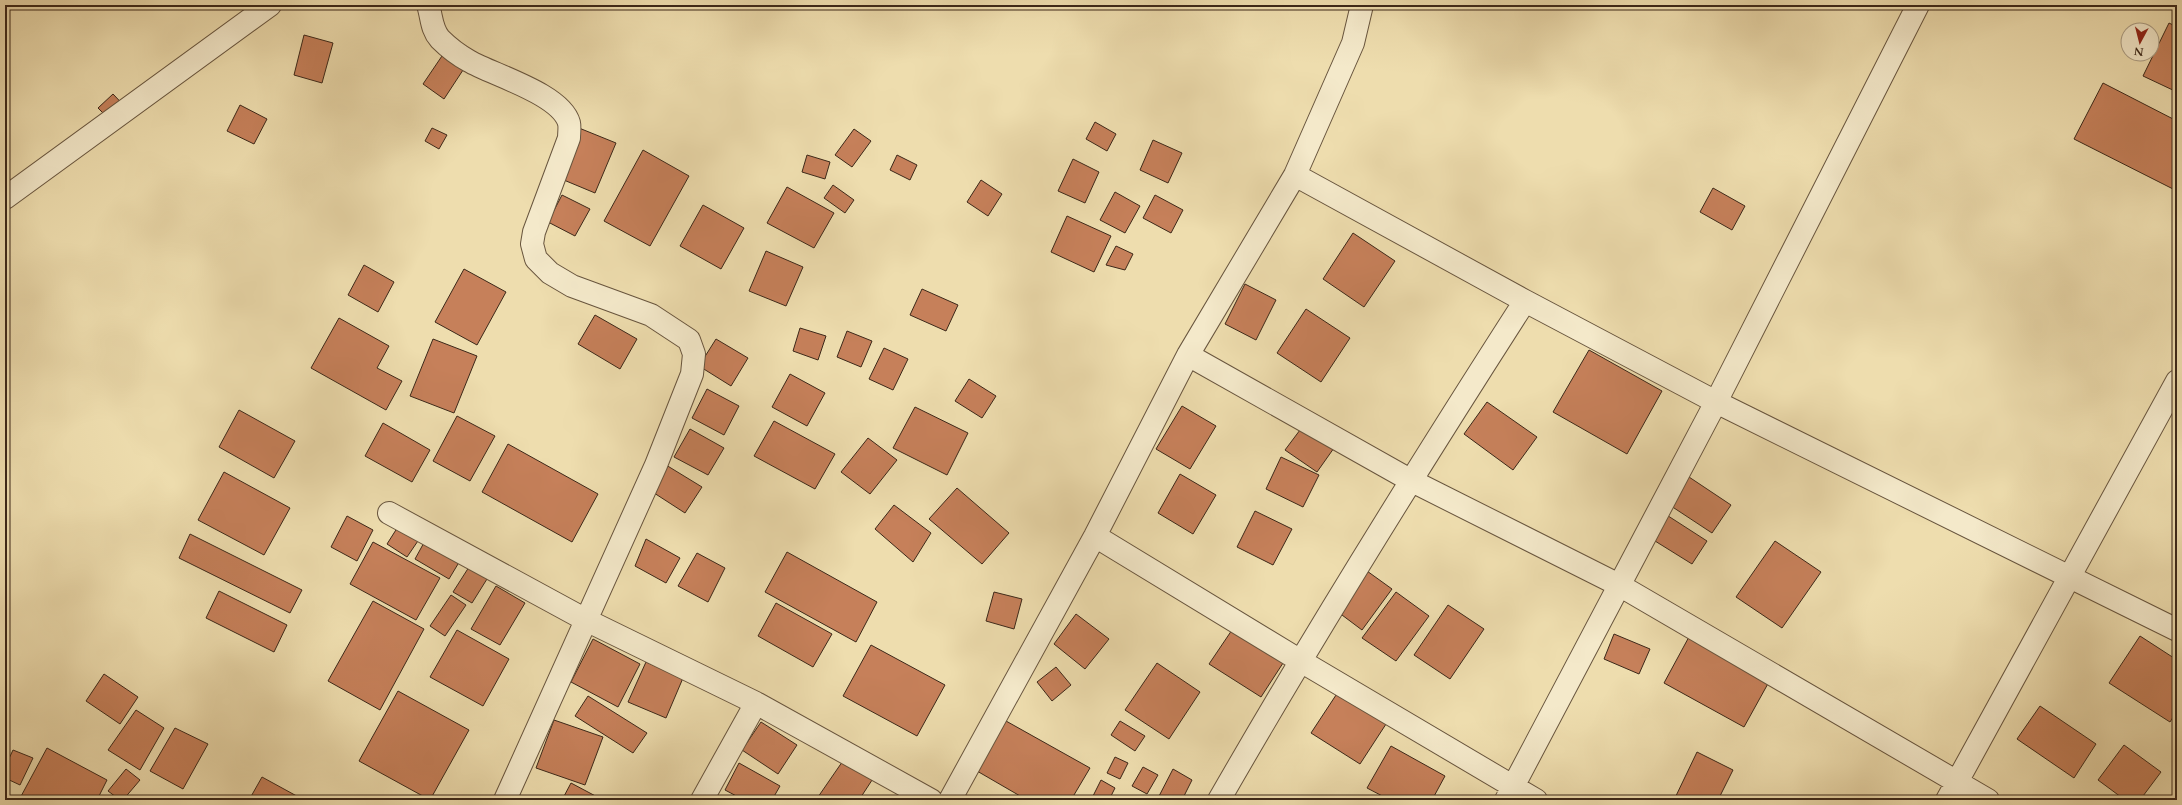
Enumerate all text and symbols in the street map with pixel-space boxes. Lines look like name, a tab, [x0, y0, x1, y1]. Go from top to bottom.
north arrow	[2120, 22, 2160, 62]
text: N	[2133, 43, 2144, 59]

